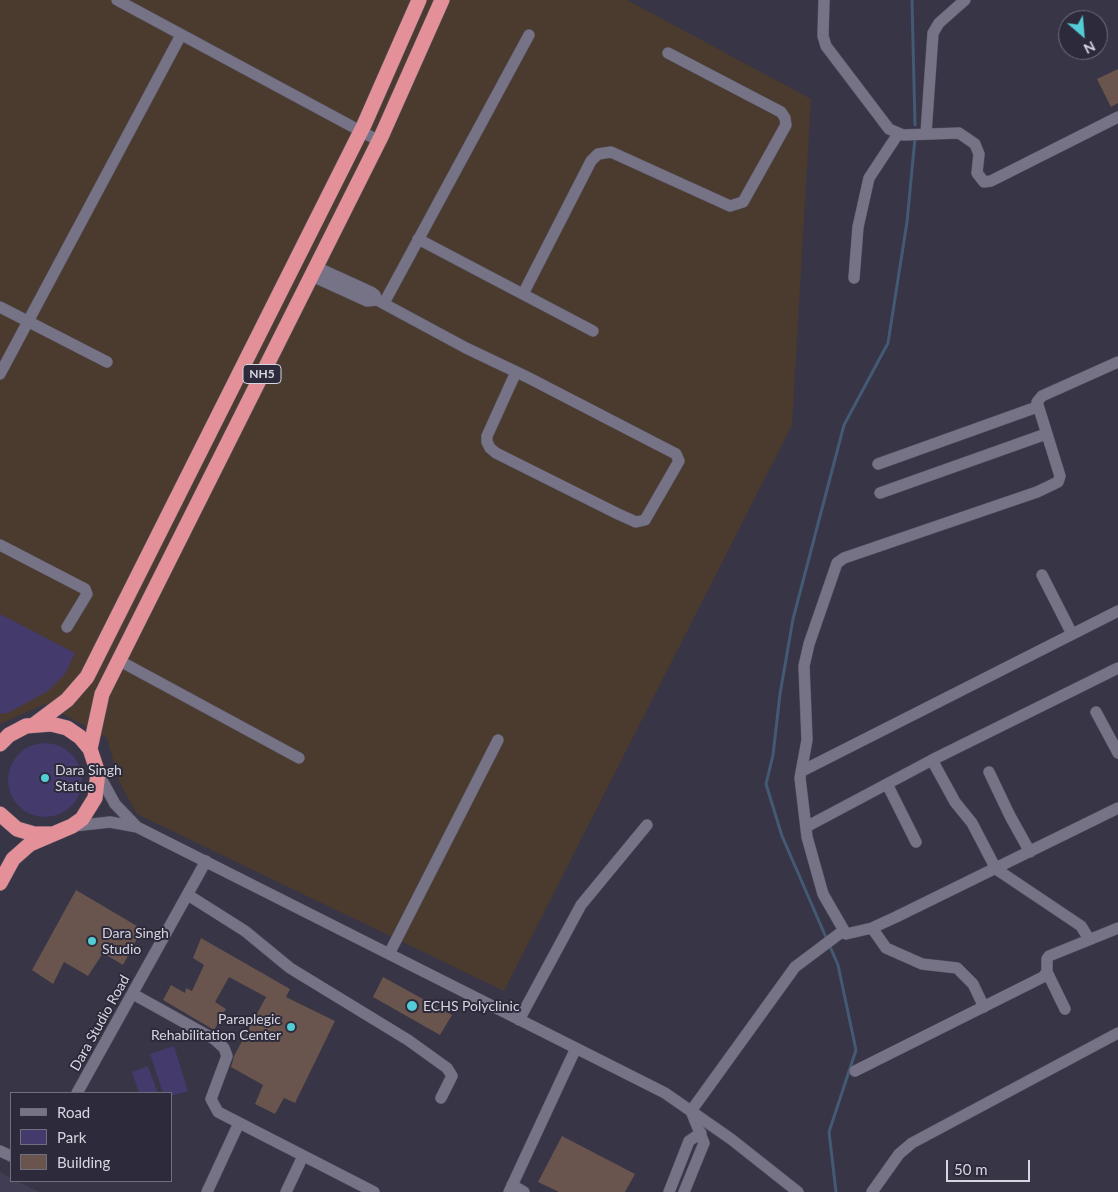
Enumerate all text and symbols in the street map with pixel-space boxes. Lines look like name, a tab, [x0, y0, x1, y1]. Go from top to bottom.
north arrow	[1058, 10, 1108, 60]
text: N	[1081, 38, 1098, 58]
road number: NH5	[243, 364, 281, 384]
place label: Dara Singh Statue	[55, 762, 122, 794]
marker: Dara Singh Statue	[39, 772, 51, 784]
place label: Dara Singh Studio	[102, 925, 169, 958]
marker: Dara Singh Studio	[86, 935, 98, 947]
street label: Dara Studio Road	[67, 972, 133, 1074]
place label: ECHS Polyclinic	[423, 998, 520, 1014]
marker: ECHS Polyclinic	[405, 999, 419, 1013]
place label: Paraplegic Rehabilitation Center	[151, 1011, 281, 1044]
marker: Paraplegic Rehabilitation Center	[285, 1021, 297, 1033]
legend	[10, 1092, 172, 1182]
text: Road	[57, 1103, 90, 1121]
text: Park	[57, 1128, 86, 1146]
scale bar	[948, 1150, 1032, 1182]
text: Building	[57, 1153, 110, 1171]
text: 50 m	[954, 1160, 988, 1178]

